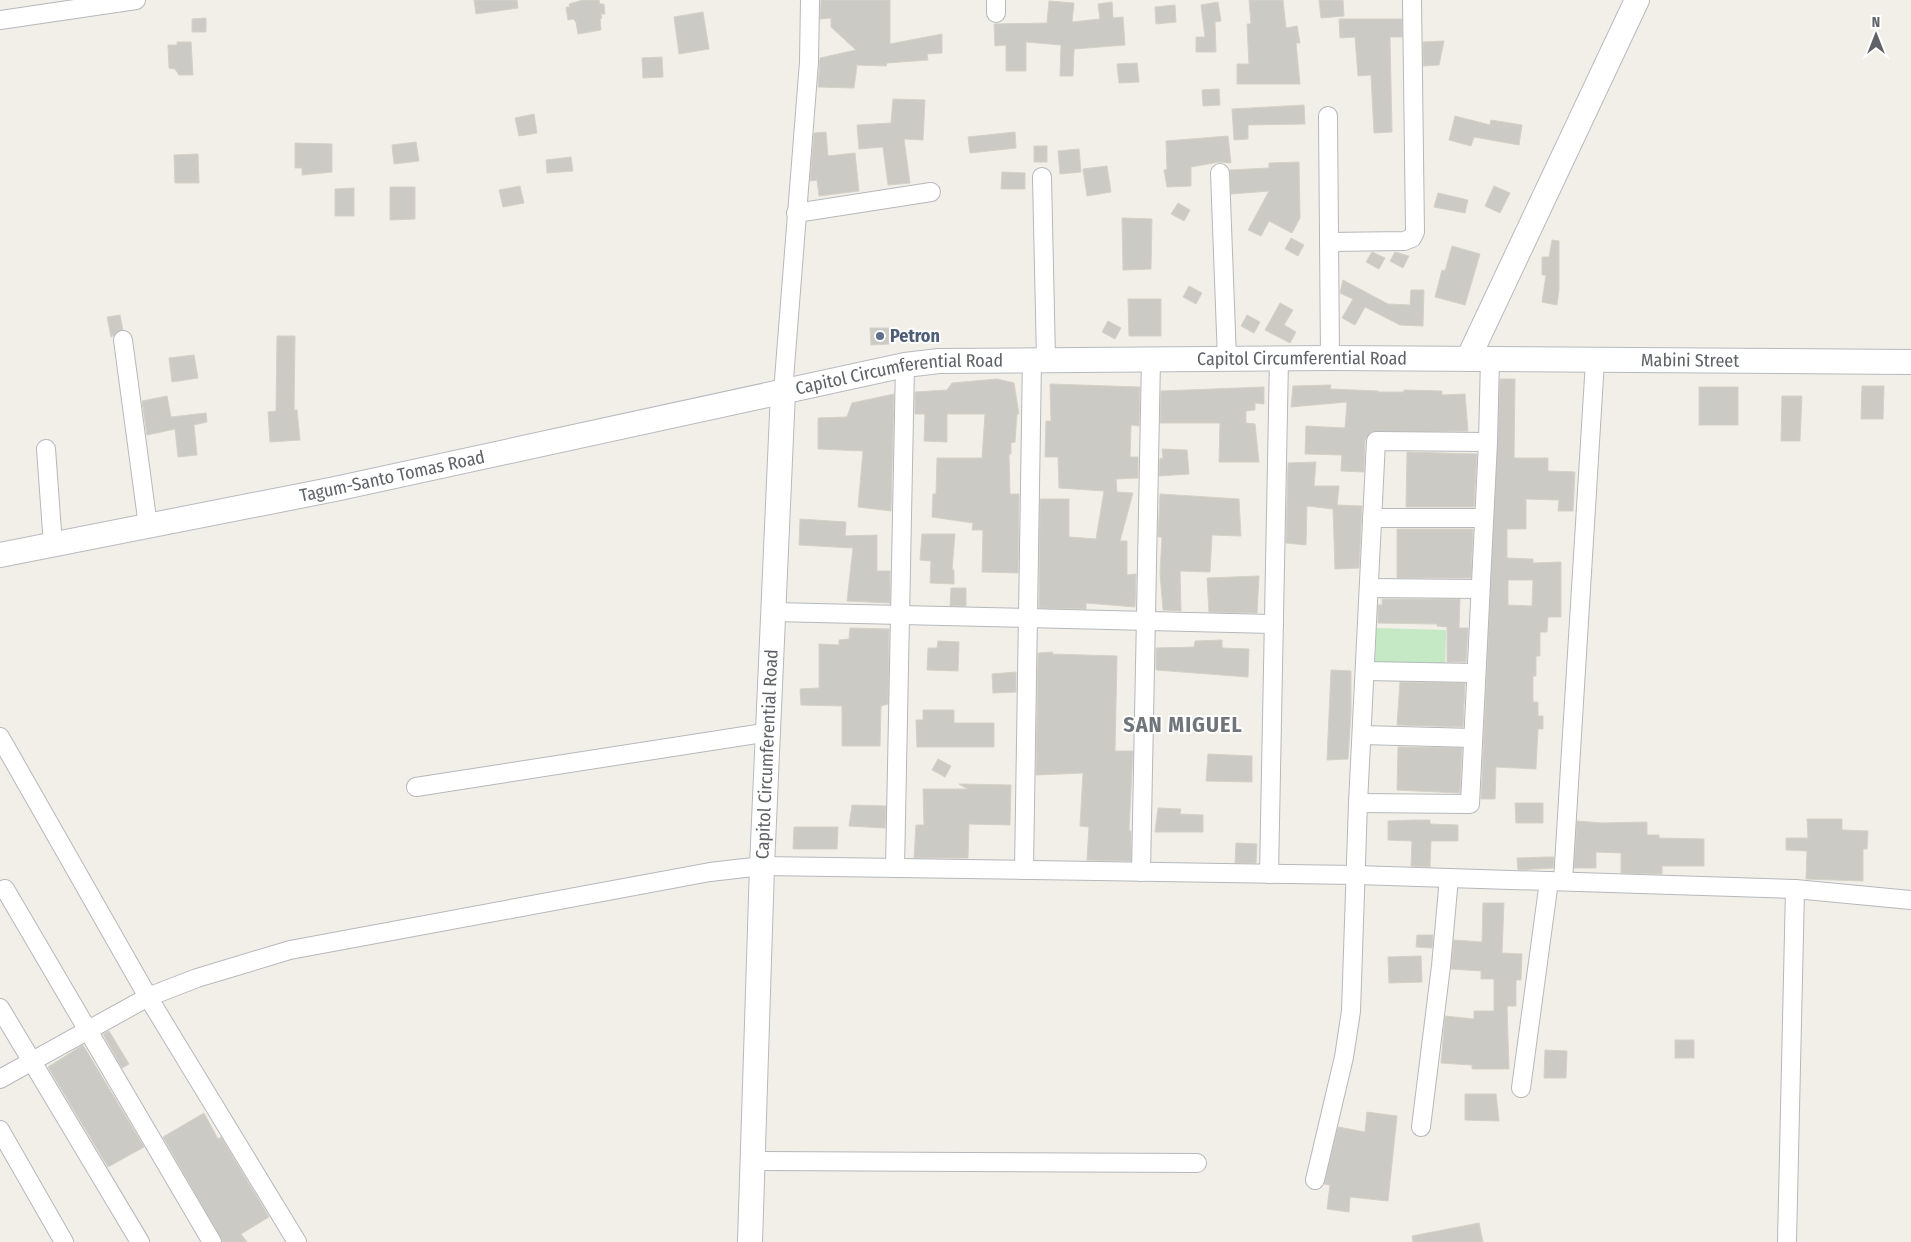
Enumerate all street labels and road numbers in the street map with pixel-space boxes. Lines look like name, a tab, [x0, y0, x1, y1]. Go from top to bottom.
street label: Capitol Circumferential Road	[1197, 347, 1407, 370]
street label: Mabini Street	[1641, 349, 1739, 372]
street label: Capitol Circumferential Road	[793, 350, 1003, 400]
street label: Tagum-Santo Tomas Road	[298, 446, 487, 507]
street label: Capitol Circumferential Road	[751, 649, 783, 860]

